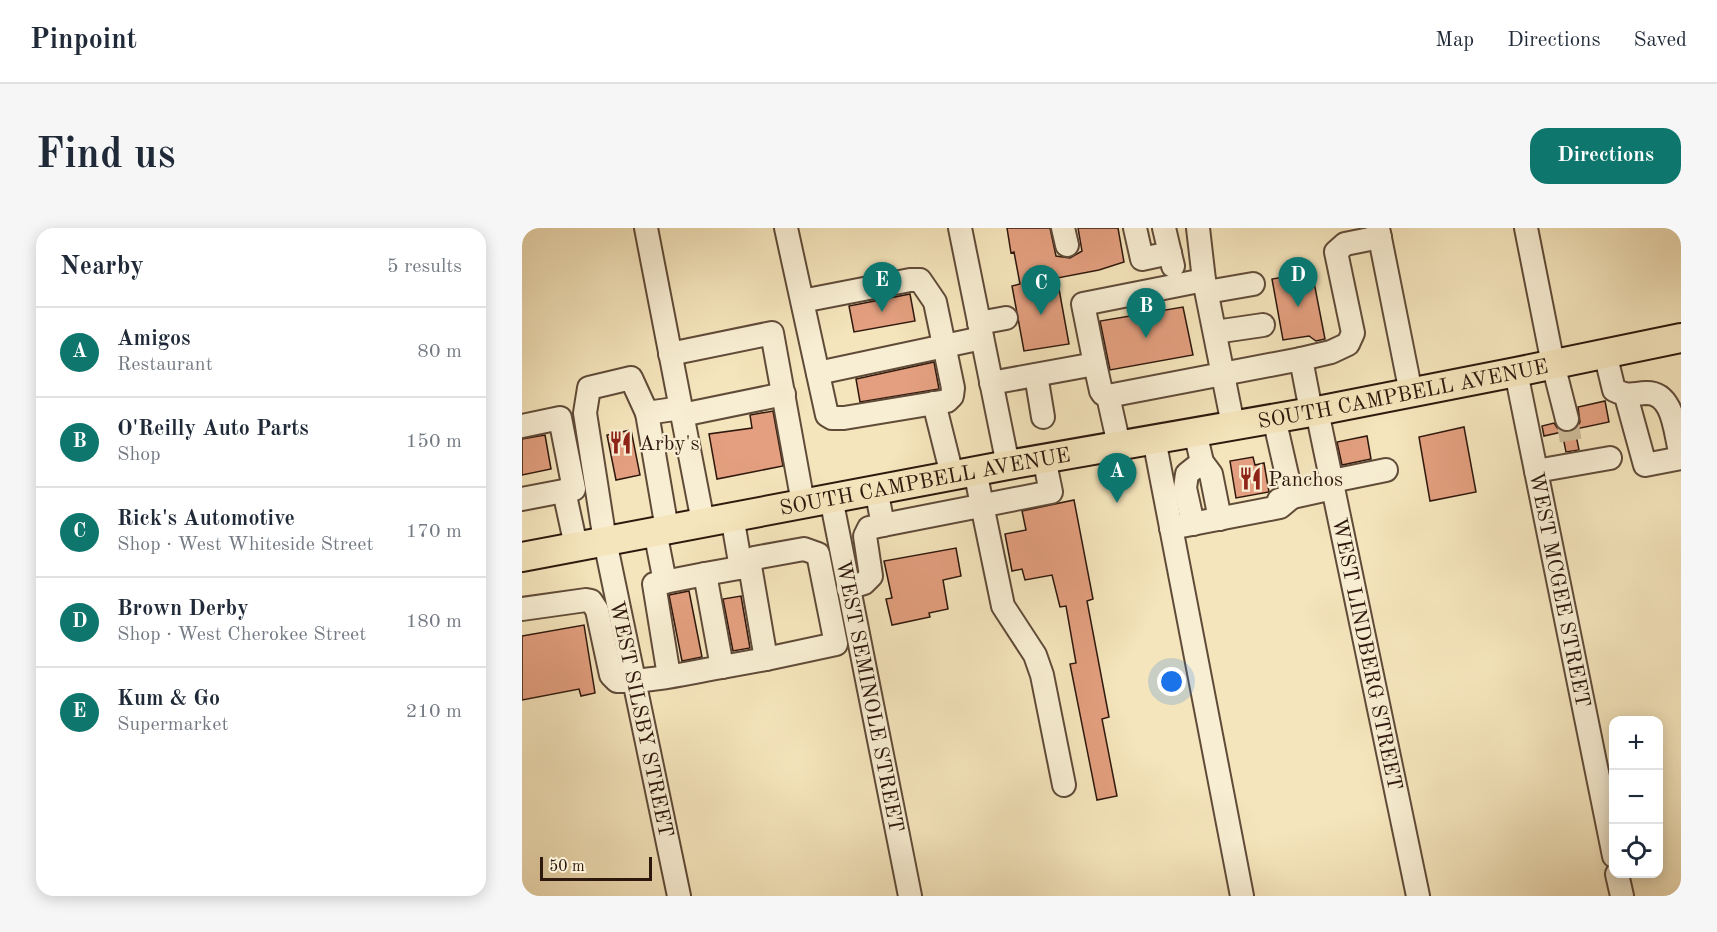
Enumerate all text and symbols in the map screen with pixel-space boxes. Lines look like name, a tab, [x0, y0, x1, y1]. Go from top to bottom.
text: Pinpoint	[30, 27, 137, 55]
text: Map	[1435, 30, 1474, 51]
text: Directions	[1507, 30, 1601, 51]
text: Saved	[1634, 30, 1687, 51]
button: Directions	[1530, 128, 1681, 184]
text: Find us	[36, 135, 175, 177]
text: Nearby	[60, 254, 144, 280]
text: 5 results	[387, 257, 462, 277]
pin: D	[1278, 257, 1318, 307]
pin: E	[862, 262, 902, 312]
pin: C	[1022, 266, 1060, 315]
pin: B	[1126, 288, 1166, 338]
text: Amigos	[117, 328, 190, 350]
text: A	[72, 342, 87, 362]
text: 80 m	[417, 342, 462, 362]
text: Restaurant	[117, 355, 213, 375]
street label: SOUTH CAMPBELL AVENUE	[1256, 357, 1550, 433]
text: O'Reilly Auto Parts	[117, 418, 309, 440]
restaurant icon: Arby's	[608, 430, 634, 456]
text: B	[72, 432, 87, 452]
text: 150 m	[406, 432, 462, 452]
place label: Arby's	[639, 434, 700, 455]
text: Shop	[117, 445, 161, 465]
street label: SOUTH CAMPBELL AVENUE	[778, 445, 1072, 520]
pin: A	[1098, 454, 1136, 503]
restaurant icon: Panchos	[1237, 466, 1263, 492]
place label: Panchos	[1268, 470, 1343, 491]
street label: WEST MCGEE STREET	[1525, 470, 1593, 709]
text: Rick's Automotive	[117, 508, 295, 530]
street label: WEST LINDBERG STREET	[1327, 516, 1405, 792]
text: C	[73, 522, 86, 542]
text: 170 m	[406, 522, 462, 542]
text: Shop · West Whiteside Street	[117, 535, 373, 555]
street label: WEST SEMINOLE STREET	[832, 559, 906, 834]
text: Brown Derby	[117, 598, 249, 620]
street label: WEST SILSBY STREET	[605, 599, 676, 839]
text: D	[72, 612, 87, 632]
text: 180 m	[406, 612, 462, 632]
text: Shop · West Cherokee Street	[117, 625, 366, 645]
your location	[1157, 667, 1186, 696]
text: Kum & Go	[117, 688, 220, 710]
text: E	[73, 702, 86, 722]
text: 210 m	[406, 702, 462, 722]
text: Supermarket	[117, 715, 228, 735]
map controls	[1609, 716, 1663, 878]
button: +	[1609, 716, 1663, 770]
button: −	[1609, 770, 1663, 824]
button: locate	[1609, 824, 1663, 878]
scale bar	[540, 854, 652, 882]
text: 50 m	[549, 859, 585, 875]

